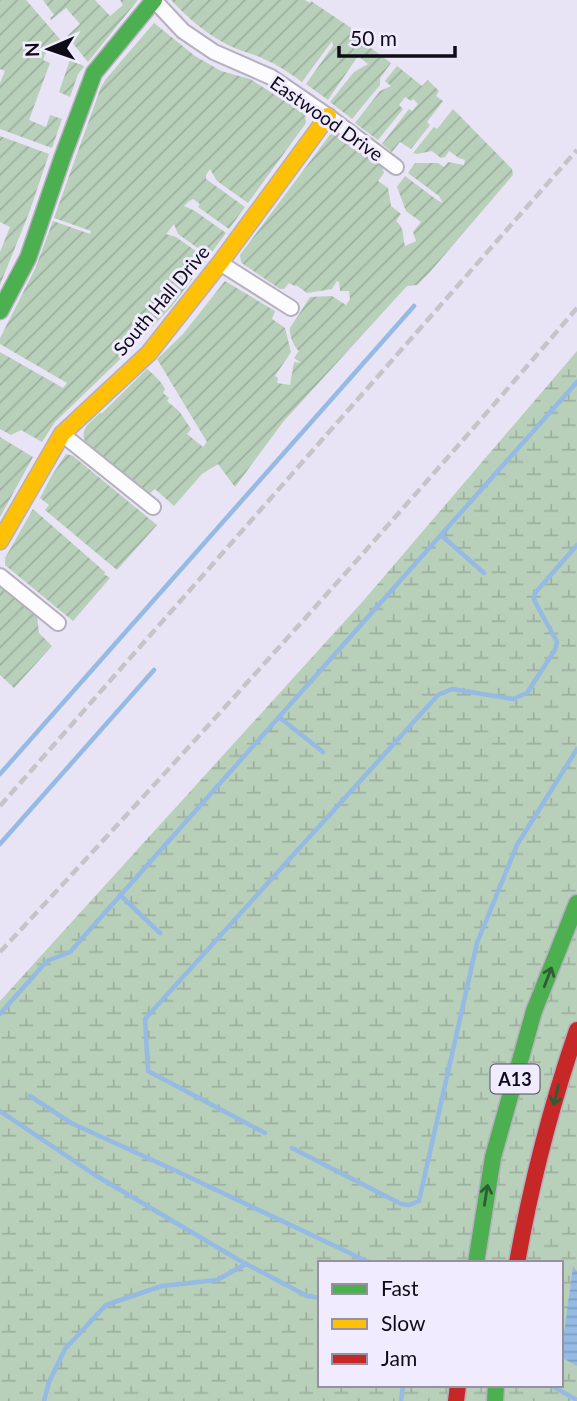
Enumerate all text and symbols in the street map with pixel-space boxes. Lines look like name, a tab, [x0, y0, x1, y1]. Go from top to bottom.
north arrow	[14, 14, 84, 84]
scale bar	[339, 14, 454, 58]
text: 50 m	[350, 25, 397, 50]
text: N	[20, 42, 43, 57]
street label: Eastwood Drive	[266, 71, 388, 165]
street label: South Hall Drive	[108, 240, 214, 360]
one-way arrow	[542, 966, 555, 988]
road number: A13	[490, 1064, 540, 1094]
one-way arrow	[549, 1083, 562, 1106]
one-way arrow	[480, 1184, 493, 1207]
legend	[318, 1261, 563, 1387]
text: Fast	[381, 1275, 419, 1300]
text: Slow	[381, 1310, 426, 1335]
text: Jam	[381, 1345, 417, 1370]

